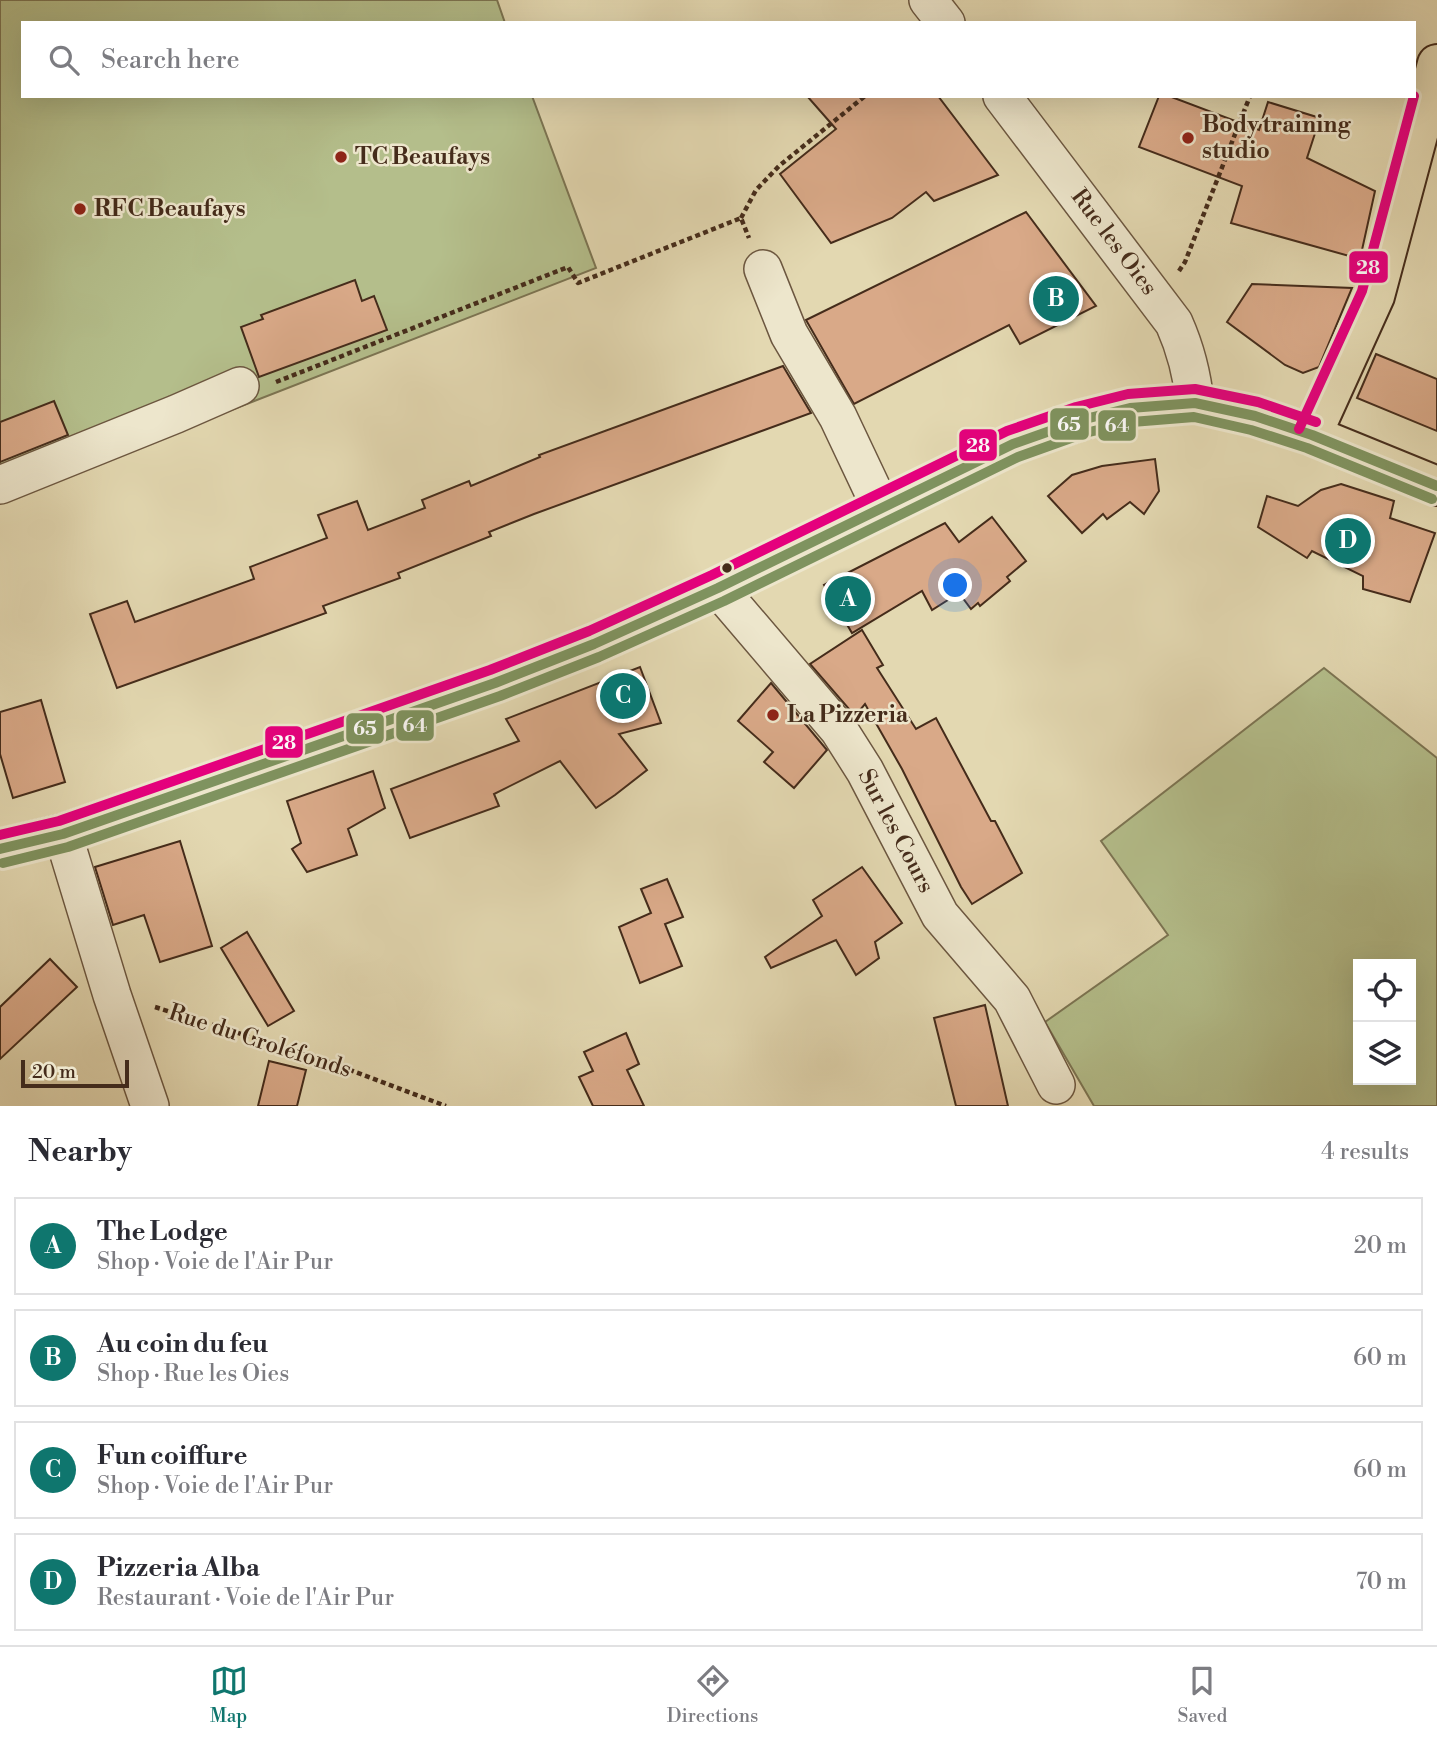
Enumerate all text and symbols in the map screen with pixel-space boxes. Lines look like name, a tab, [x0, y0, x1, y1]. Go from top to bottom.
search box	[21, 21, 1416, 98]
icon: search	[45, 41, 83, 79]
text: Search here	[101, 44, 240, 76]
place label: Body training studio	[1202, 111, 1351, 165]
marker: Body training studio	[1180, 130, 1196, 146]
place label: TC Beaufays	[355, 143, 490, 171]
marker: TC Beaufays	[333, 149, 349, 165]
street label: Rue les Oies	[1065, 183, 1163, 301]
place label: RFC Beaufays	[94, 195, 246, 223]
marker: RFC Beaufays	[72, 201, 88, 217]
line badge: 28	[1348, 250, 1389, 284]
text: 28	[1356, 256, 1380, 280]
pin: B	[1033, 273, 1079, 325]
line badge: 65	[1049, 407, 1090, 441]
line badge: 64	[1097, 409, 1137, 442]
text: 65	[1057, 413, 1081, 437]
text: 64	[1104, 414, 1130, 438]
line badge: 28	[958, 428, 998, 462]
text: 28	[966, 434, 990, 458]
pin: D	[1325, 515, 1371, 567]
unlabelled marker	[720, 561, 734, 575]
your location	[938, 568, 972, 602]
pin: A	[825, 573, 871, 625]
pin: C	[600, 670, 646, 722]
place label: La Pizzeria	[787, 701, 909, 729]
marker: La Pizzeria	[765, 707, 781, 723]
line badge: 64	[395, 709, 435, 742]
line badge: 65	[345, 712, 385, 745]
text: 64	[402, 714, 428, 738]
text: 65	[353, 717, 377, 741]
line badge: 28	[264, 725, 304, 759]
text: 28	[272, 731, 296, 755]
street label: Sur les Cours	[852, 764, 940, 898]
map controls	[1353, 959, 1416, 1085]
button: locate	[1353, 959, 1416, 1022]
street label: Rue du Croléfonds	[165, 998, 355, 1084]
button: layers	[1353, 1022, 1416, 1085]
scale bar	[21, 1057, 130, 1089]
text: 20 m	[32, 1060, 76, 1084]
text: Nearby	[28, 1133, 132, 1171]
text: 4 results	[1321, 1138, 1409, 1166]
text: The Lodge	[97, 1216, 228, 1248]
text: A	[45, 1232, 61, 1260]
text: 20 m	[1354, 1232, 1407, 1260]
text: Shop · Voie de l'Air Pur	[97, 1248, 333, 1276]
text: Au coin du feu	[97, 1328, 268, 1360]
text: B	[44, 1344, 62, 1372]
text: 60 m	[1353, 1344, 1407, 1372]
text: Shop · Rue les Oies	[97, 1360, 289, 1388]
text: Fun coiffure	[97, 1440, 247, 1472]
text: C	[45, 1456, 61, 1484]
text: 60 m	[1353, 1456, 1407, 1484]
text: Shop · Voie de l'Air Pur	[97, 1472, 333, 1500]
text: Pizzeria Alba	[97, 1552, 260, 1584]
text: D	[44, 1568, 62, 1596]
text: 70 m	[1356, 1568, 1407, 1596]
text: Restaurant · Voie de l'Air Pur	[97, 1584, 394, 1612]
tab: Map	[210, 1662, 248, 1728]
tab: Directions	[667, 1662, 758, 1728]
tab: Saved	[1178, 1662, 1227, 1728]

